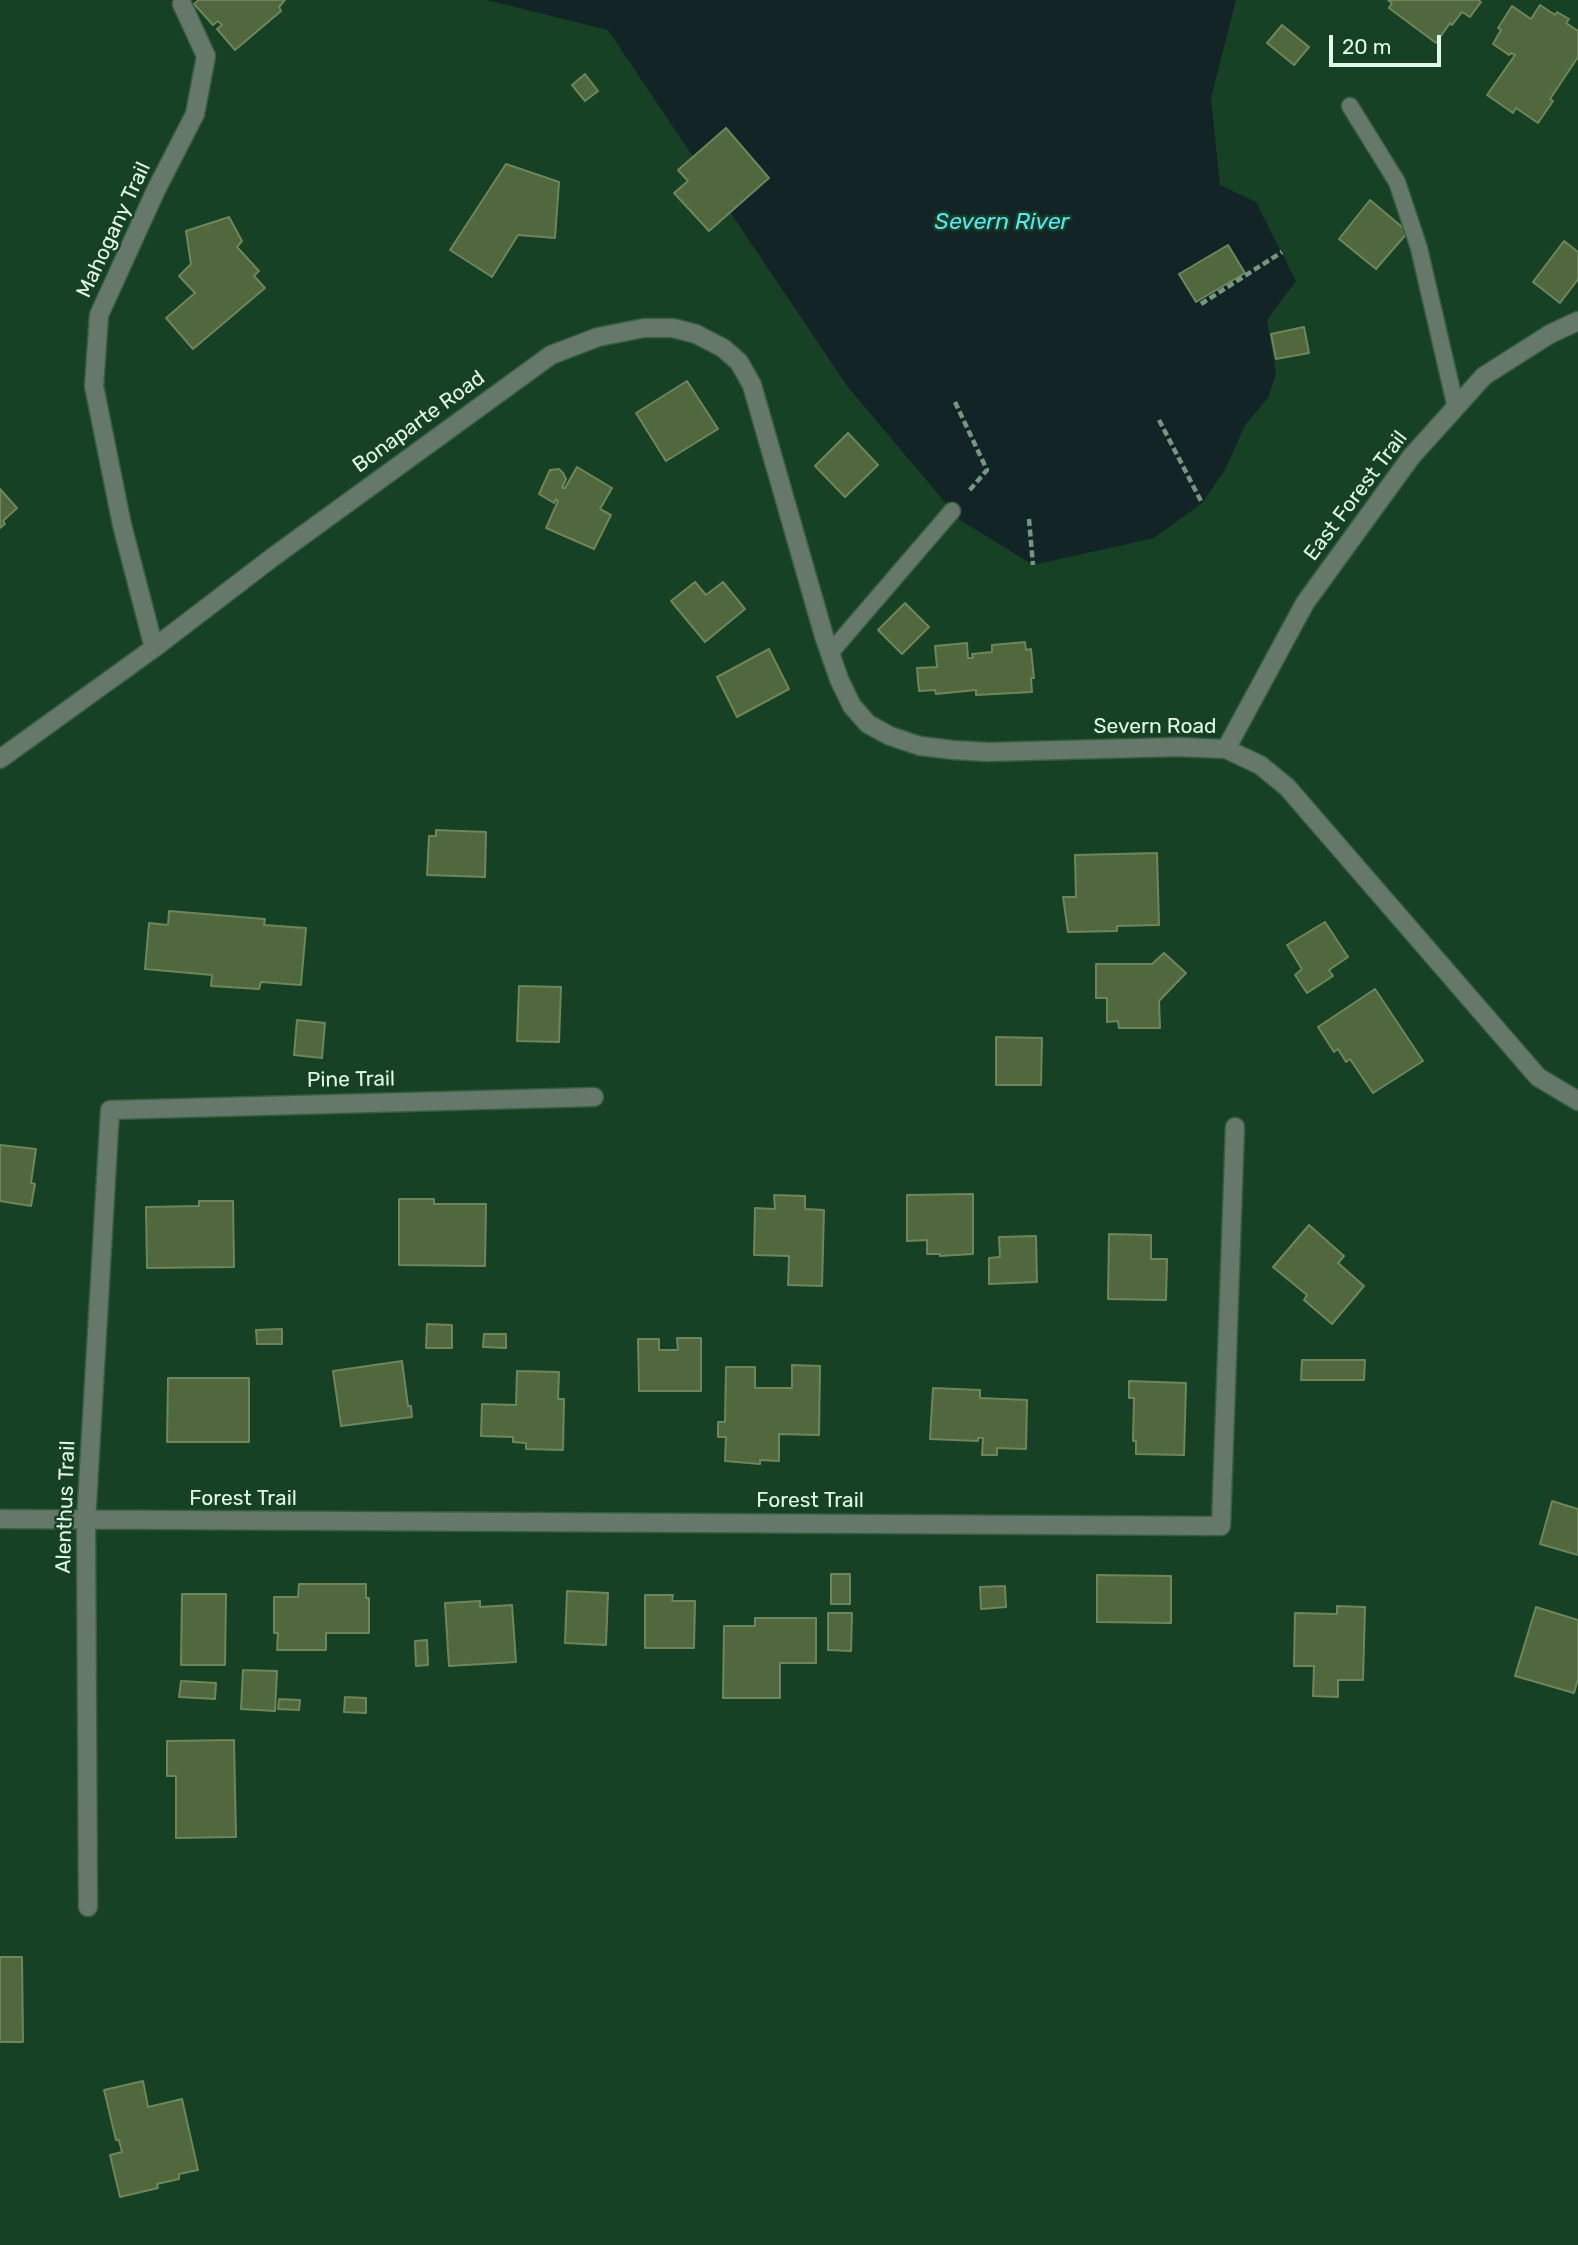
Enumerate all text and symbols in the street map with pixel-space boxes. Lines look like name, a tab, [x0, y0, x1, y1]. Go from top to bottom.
scale bar	[1333, 21, 1445, 65]
text: 20 m	[1342, 34, 1391, 59]
street label: Mahogany Trail	[72, 158, 156, 302]
water label: Severn River	[935, 208, 1069, 236]
street label: Bonaparte Road	[348, 366, 490, 478]
street label: East Forest Trail	[1299, 426, 1413, 566]
street label: Severn Road	[1093, 714, 1217, 740]
street label: Pine Trail	[307, 1067, 395, 1093]
street label: Alenthus Trail	[51, 1440, 81, 1574]
street label: Forest Trail	[189, 1486, 297, 1512]
street label: Forest Trail	[756, 1488, 864, 1514]

